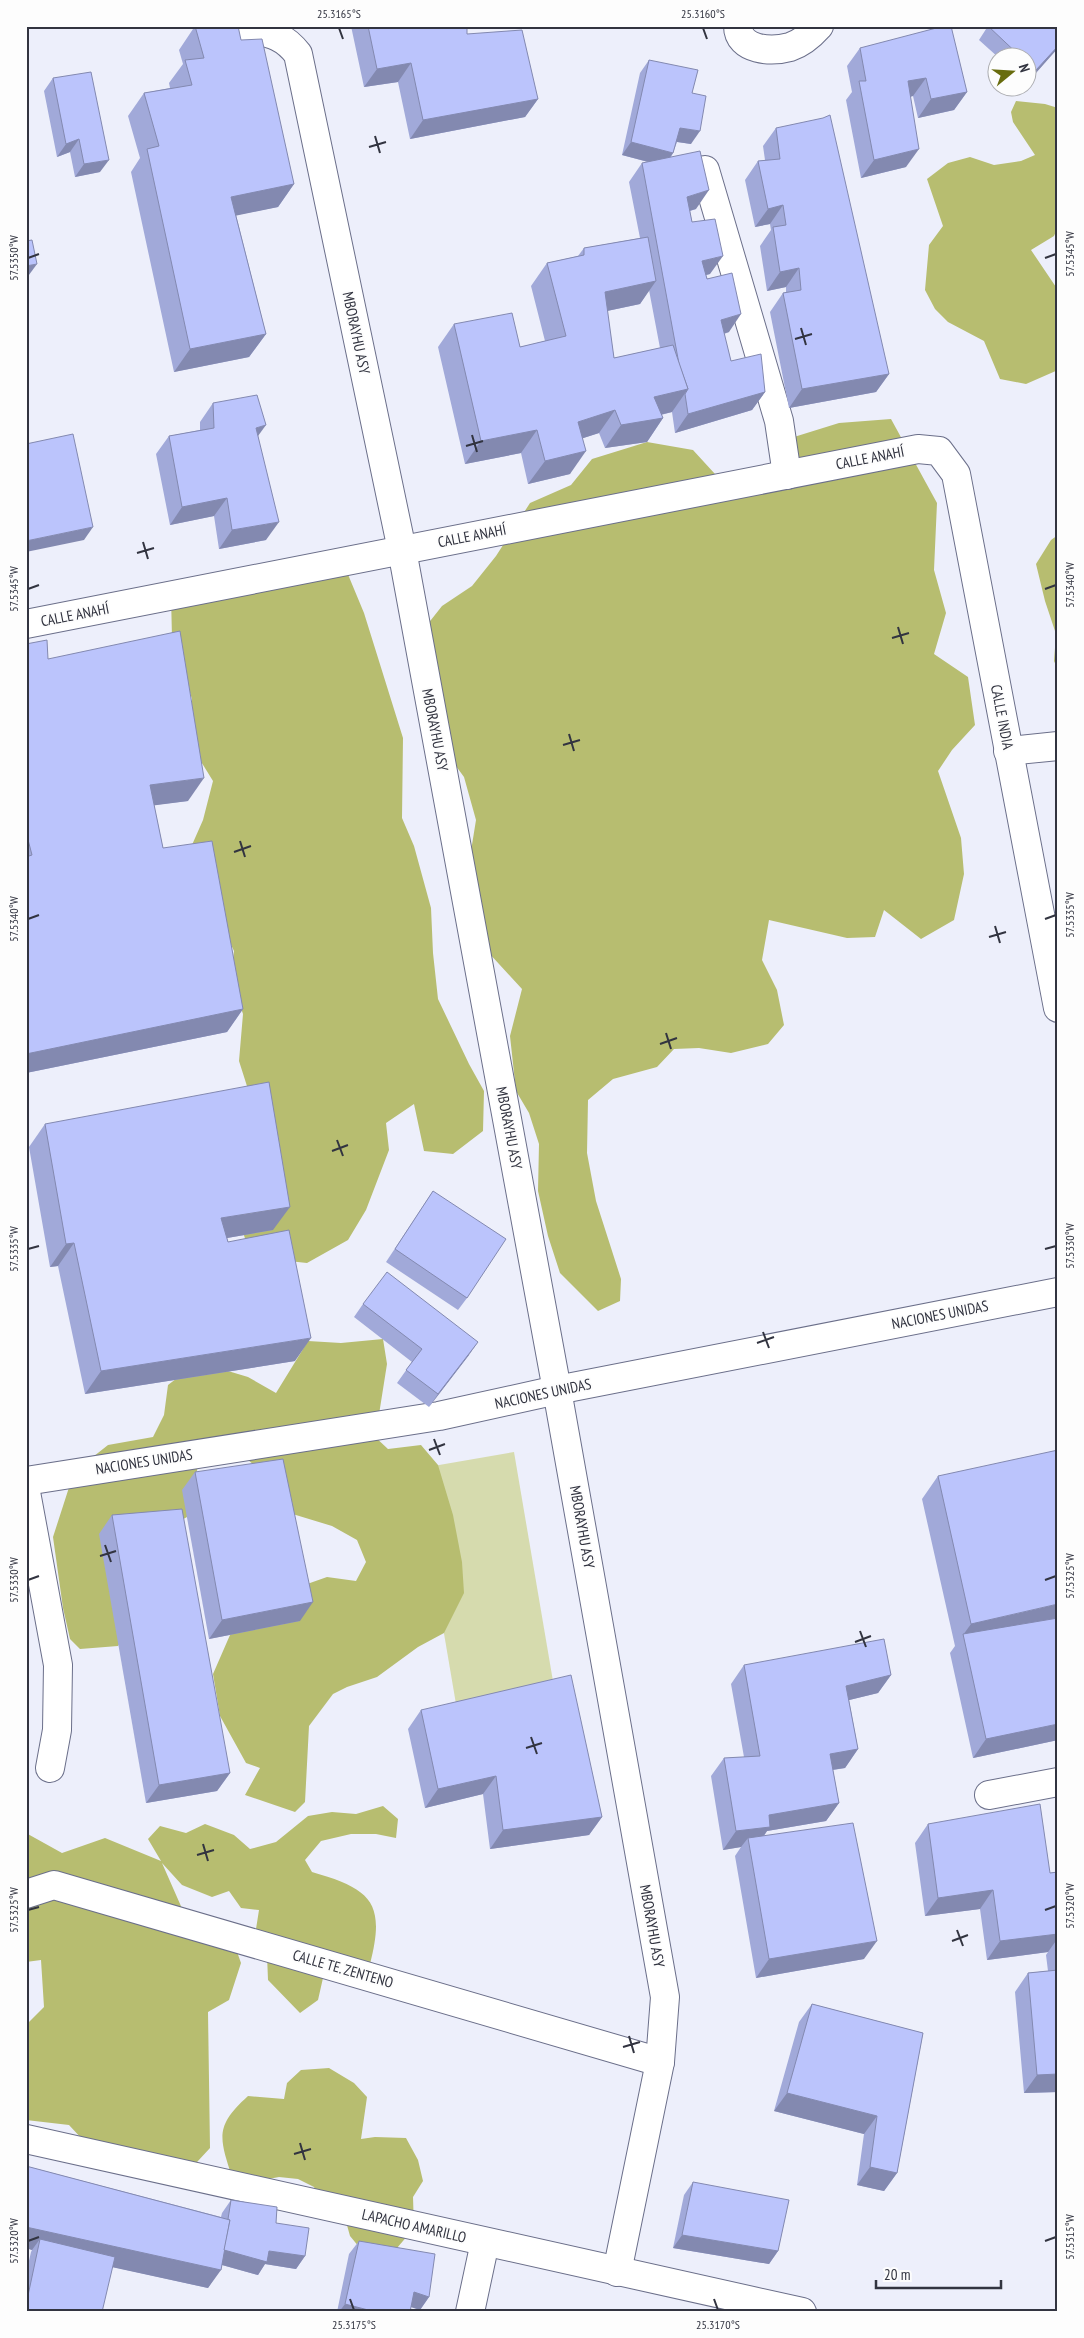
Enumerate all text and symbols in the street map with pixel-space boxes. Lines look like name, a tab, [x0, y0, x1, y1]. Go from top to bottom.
text: 25.3165°S	[317, 6, 361, 21]
text: 25.3160°S	[681, 6, 725, 21]
north arrow	[986, 48, 1036, 98]
text: N	[1015, 62, 1034, 74]
text: 57.5345°W	[1062, 231, 1077, 277]
text: 57.5350°W	[6, 235, 21, 281]
street label: MBORAYHU ASY	[338, 290, 375, 376]
street label: CALLE ANAHÍ	[834, 442, 906, 473]
street label: CALLE ANAHÍ	[436, 520, 508, 551]
text: 57.5340°W	[1062, 562, 1077, 608]
text: 57.5345°W	[6, 566, 21, 612]
street label: CALLE ANAHÍ	[39, 599, 111, 630]
street label: CALLE INDIA	[987, 683, 1018, 752]
street label: MBORAYHU ASY	[418, 687, 453, 773]
text: 57.5335°W	[1062, 892, 1077, 938]
text: 57.5340°W	[6, 896, 21, 942]
street label: MBORAYHU ASY	[492, 1085, 527, 1171]
text: 57.5330°W	[1062, 1223, 1077, 1269]
text: 57.5335°W	[6, 1226, 21, 1272]
street label: NACIONES UNIDAS	[890, 1296, 990, 1333]
street label: NACIONES UNIDAS	[493, 1374, 593, 1413]
street label: NACIONES UNIDAS	[94, 1444, 194, 1479]
street label: MBORAYHU ASY	[566, 1484, 599, 1570]
text: 57.5325°W	[1062, 1553, 1077, 1599]
text: 57.5330°W	[6, 1557, 21, 1603]
street label: MBORAYHU ASY	[636, 1883, 669, 1969]
text: 57.5320°W	[1062, 1883, 1077, 1929]
text: 57.5325°W	[6, 1887, 21, 1933]
street label: CALLE TE. ZENTENO	[291, 1945, 396, 1992]
street label: LAPACHO AMARILLO	[360, 2204, 468, 2247]
text: 57.5315°W	[1062, 2214, 1077, 2260]
text: 57.5320°W	[6, 2218, 21, 2264]
scale bar	[876, 2258, 1002, 2290]
text: 20 m	[884, 2265, 910, 2284]
text: 25.3175°S	[332, 2317, 376, 2332]
text: 25.3170°S	[696, 2317, 740, 2332]

